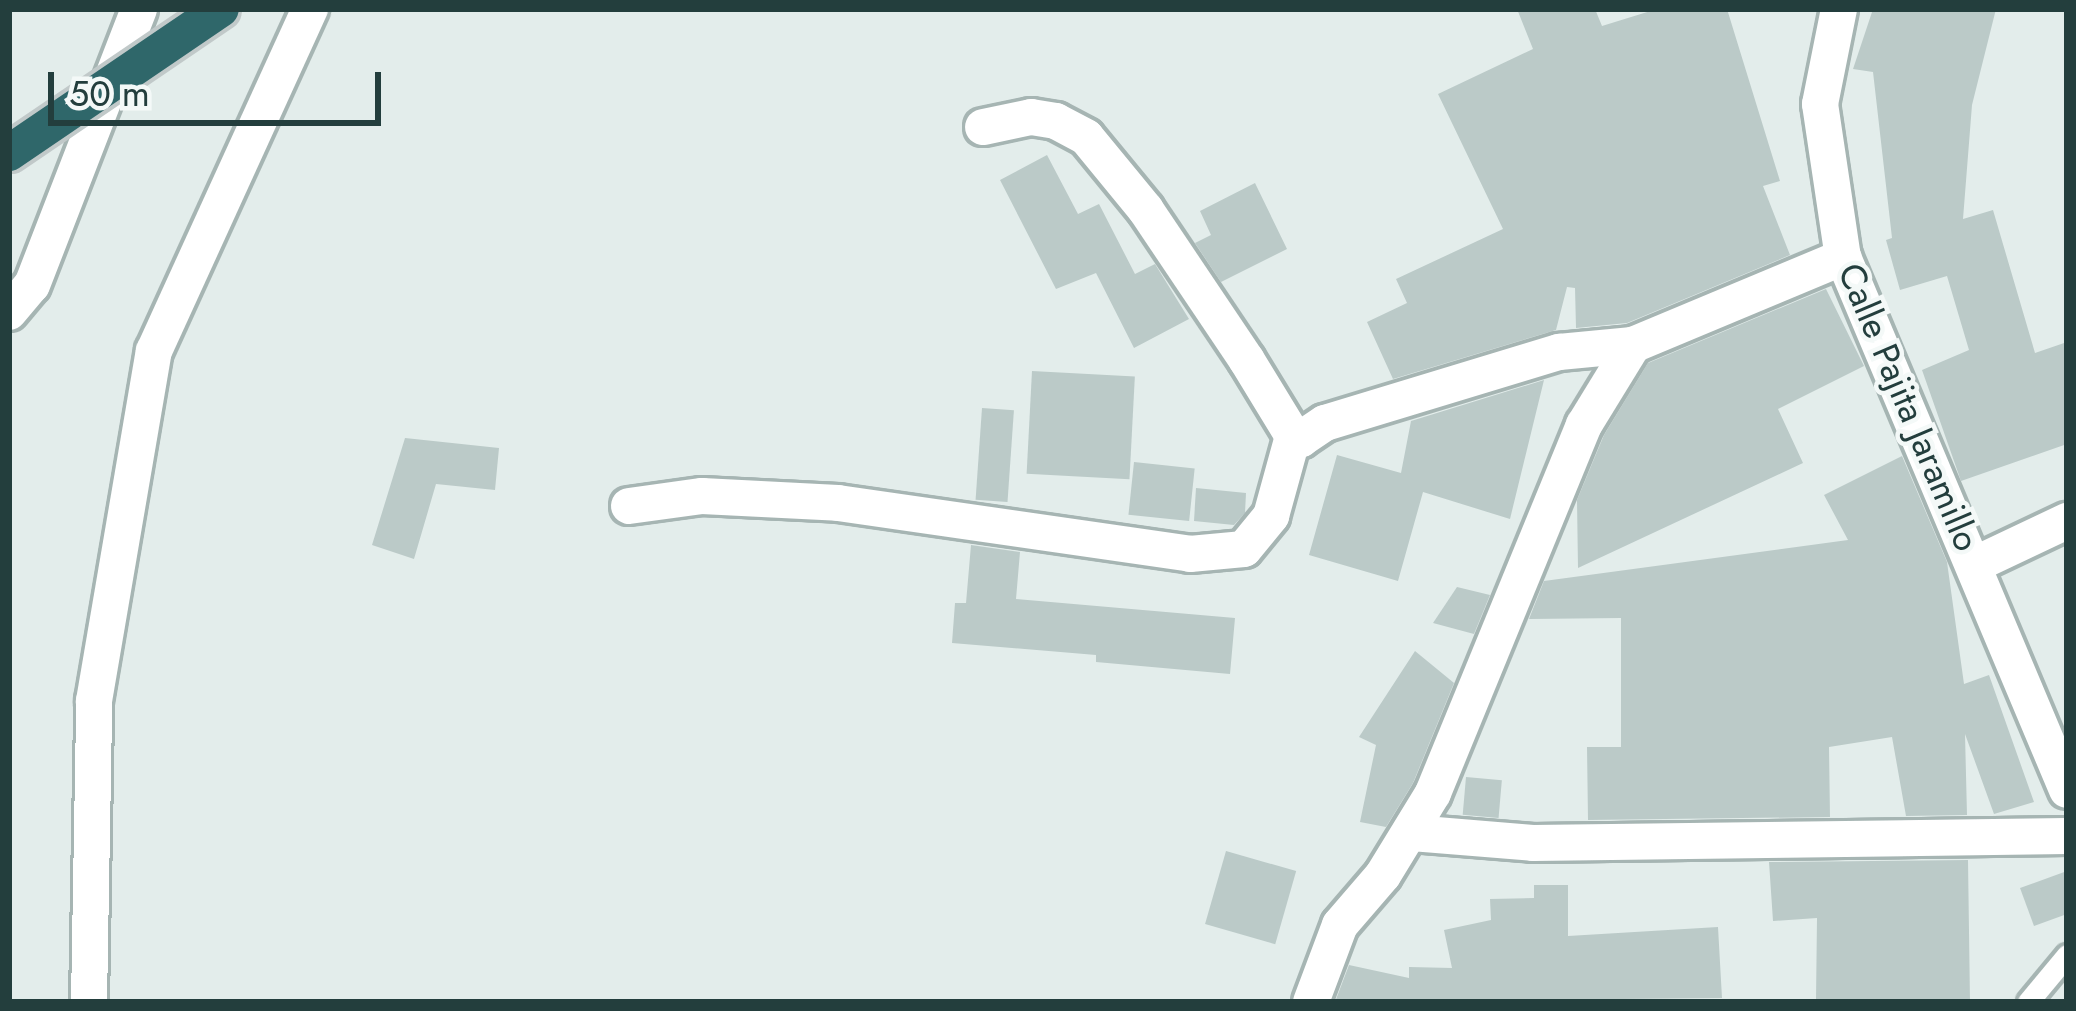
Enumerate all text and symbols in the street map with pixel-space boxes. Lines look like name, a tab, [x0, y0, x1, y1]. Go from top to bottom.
scale bar	[54, 48, 387, 122]
text: 50 m	[69, 67, 150, 119]
street label: Calle Pajita Jaramillo	[1829, 257, 1989, 557]

